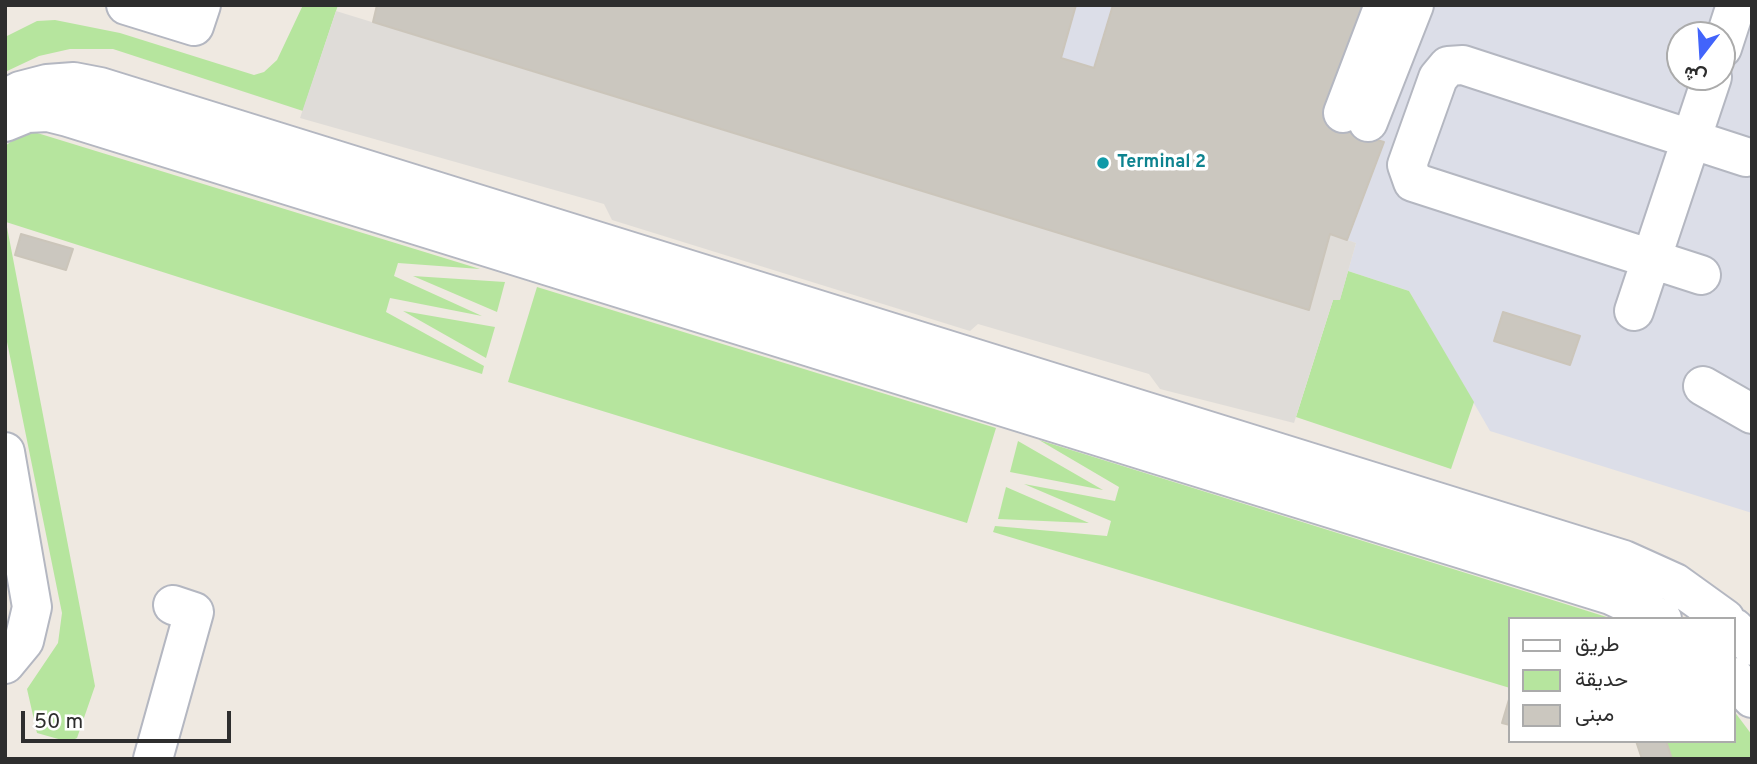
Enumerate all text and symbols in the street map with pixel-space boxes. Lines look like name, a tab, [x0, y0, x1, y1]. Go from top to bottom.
north arrow	[1666, 21, 1736, 91]
text: ش	[1681, 59, 1710, 89]
place label: Terminal 2	[1117, 152, 1206, 174]
marker: Terminal 2	[1095, 155, 1111, 171]
legend	[1508, 617, 1736, 743]
text: طريق	[1575, 632, 1620, 659]
text: حديقة	[1575, 667, 1628, 694]
scale bar	[24, 698, 234, 742]
text: مبنى	[1575, 702, 1614, 729]
text: 50 m	[34, 709, 83, 736]

